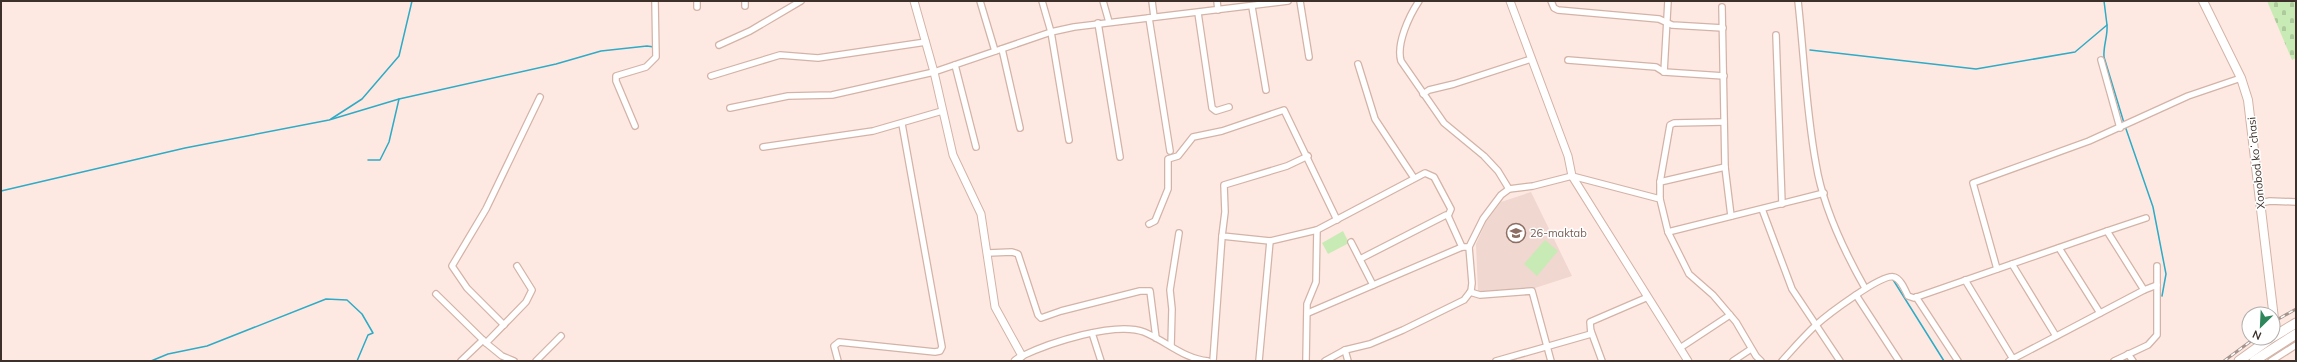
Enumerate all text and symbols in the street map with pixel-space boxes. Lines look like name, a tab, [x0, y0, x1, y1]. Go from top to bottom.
street label: Xonobod koʻchasi	[2244, 116, 2268, 210]
school or university icon: 26-maktab	[1505, 222, 1527, 244]
place label: 26-maktab	[1530, 226, 1587, 240]
north arrow	[2241, 306, 2281, 346]
text: N	[2250, 327, 2264, 343]

